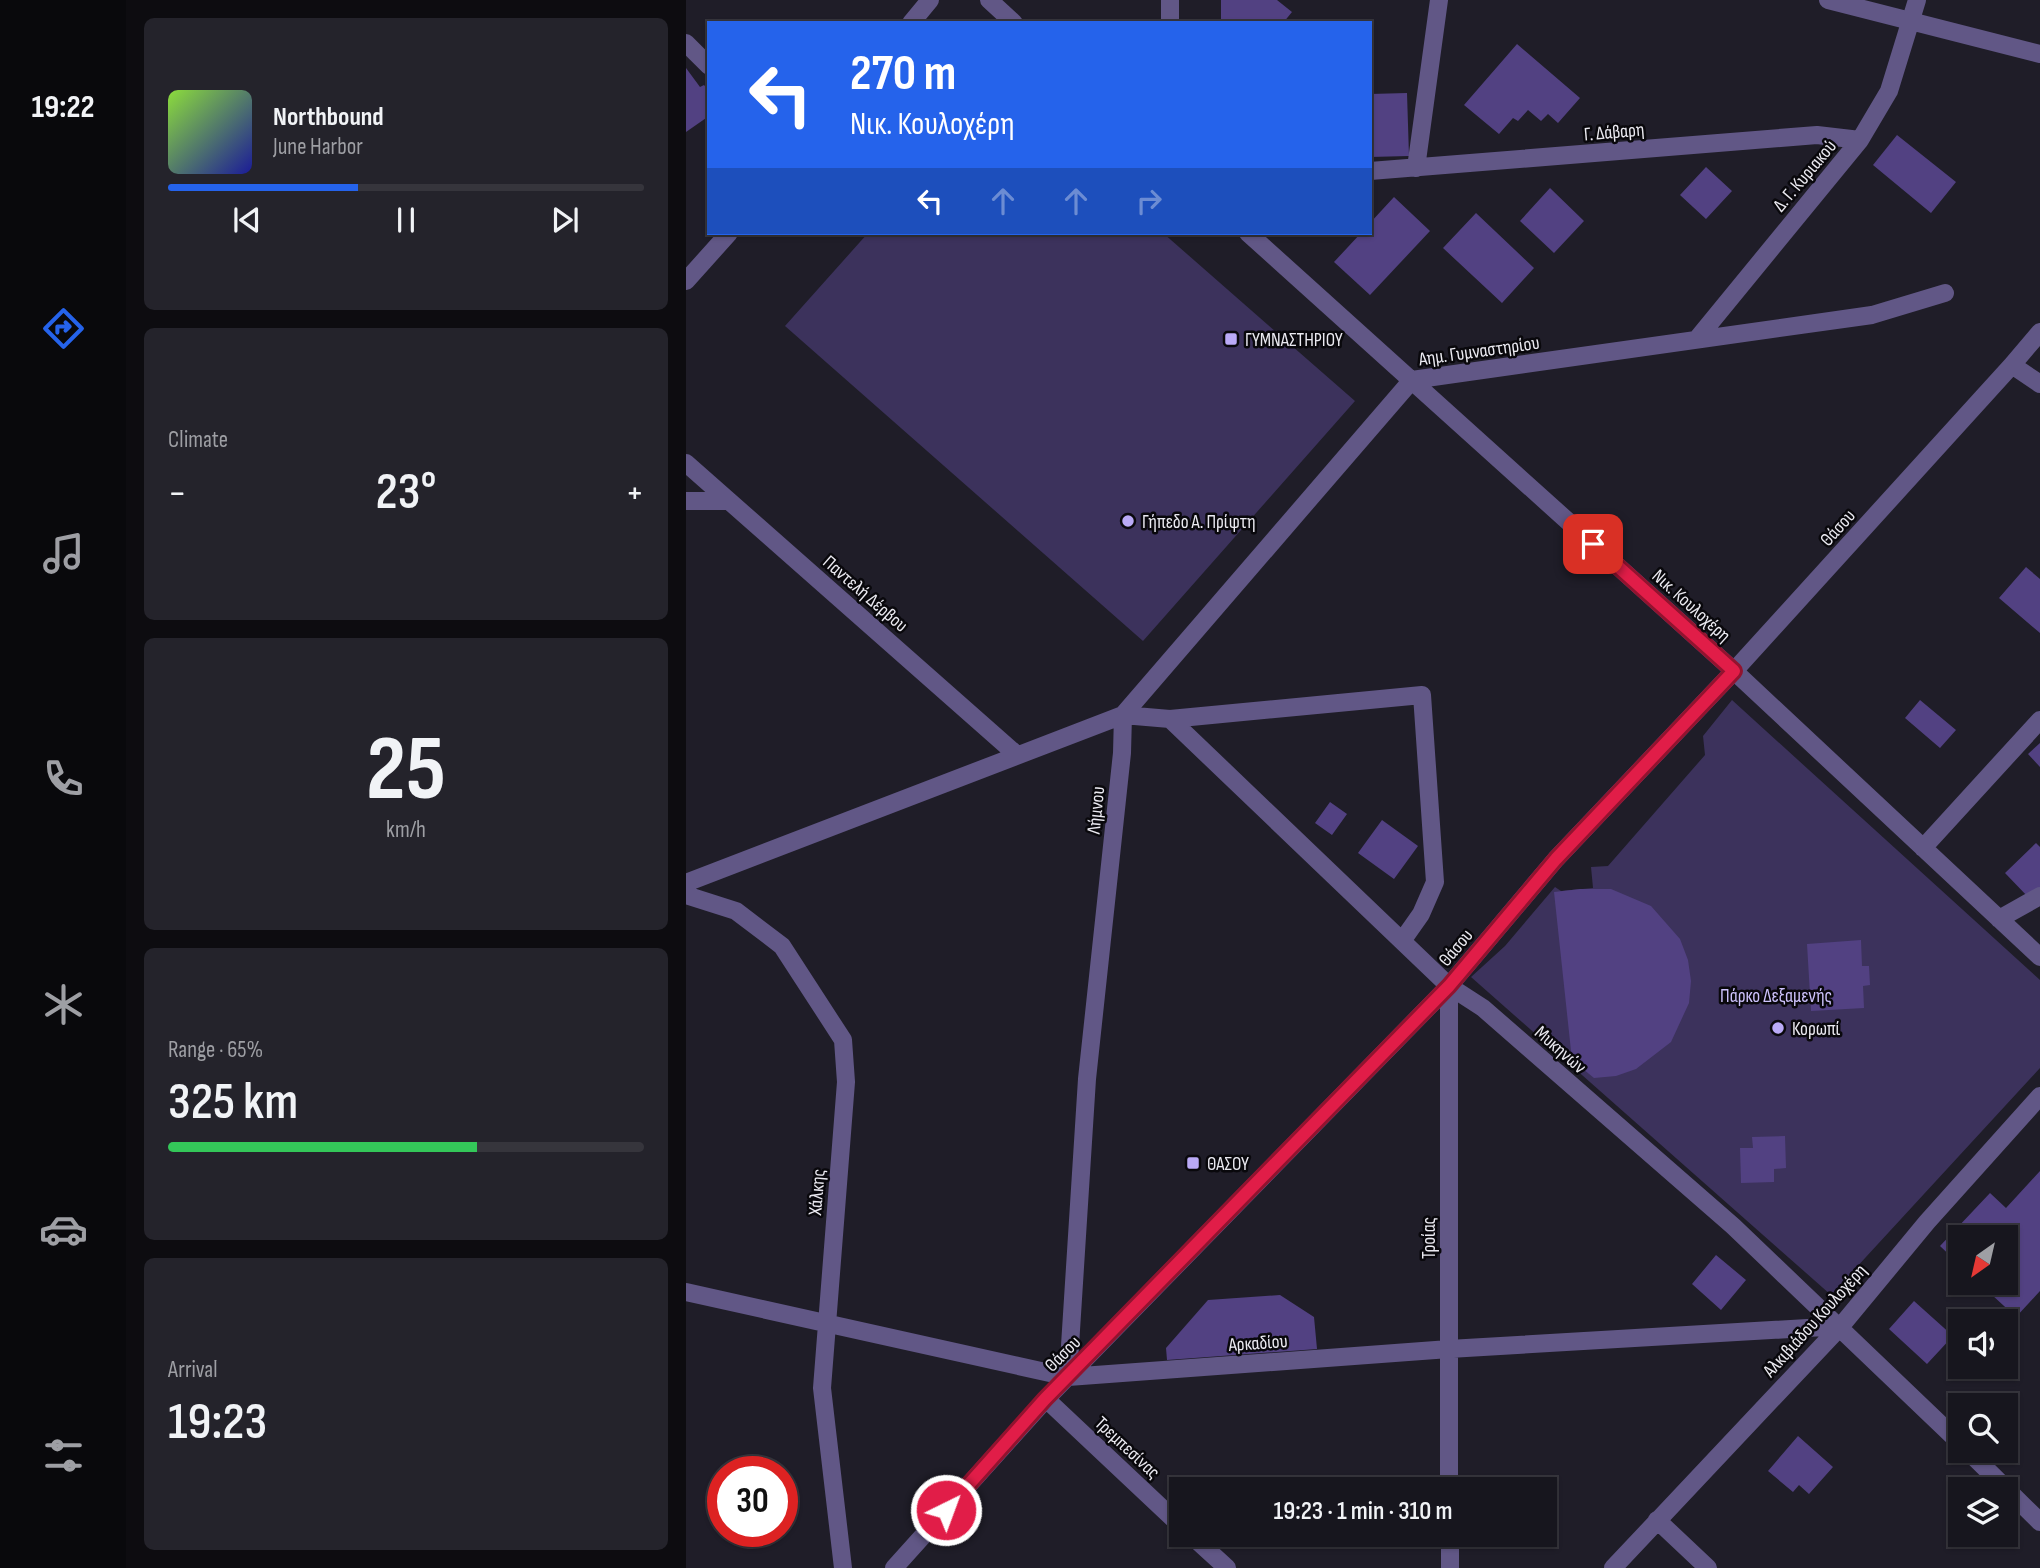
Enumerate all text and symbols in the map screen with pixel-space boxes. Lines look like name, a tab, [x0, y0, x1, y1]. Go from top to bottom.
text: 270 m	[850, 45, 956, 104]
icon: left	[735, 49, 826, 140]
text: 19:22	[32, 88, 94, 127]
text: Northbound	[273, 102, 384, 133]
text: Νικ. Κουλοχέρη	[850, 105, 1014, 144]
street label: Γ. Δάβαρη	[1583, 118, 1645, 147]
text: June Harbor	[273, 133, 363, 161]
street label: Δ. Γ. Κυριακού	[1769, 135, 1842, 216]
icon: left	[911, 182, 949, 220]
icon: ahead	[984, 182, 1022, 220]
icon: ahead	[1057, 182, 1095, 220]
icon: right	[1130, 182, 1168, 220]
icon: previous	[228, 201, 266, 239]
icon: pause	[387, 201, 425, 239]
icon: next	[546, 201, 584, 239]
icon: directions	[39, 304, 88, 353]
place label: ΓΥΜΝΑΣΤΗΡΙΟΥ	[1245, 329, 1343, 352]
marker: ΓΥΜΝΑΣΤΗΡΙΟΥ	[1223, 331, 1239, 347]
street label: Αημ. Γυμναστηρίου	[1416, 332, 1541, 371]
text: Climate	[168, 426, 228, 454]
text: 23°	[376, 461, 436, 524]
text: −	[168, 471, 187, 516]
text: +	[625, 471, 644, 516]
street label: Θάσου	[1816, 505, 1861, 551]
place label: Γήπεδο Α. Πρίφτη	[1142, 511, 1255, 534]
marker: Γήπεδο Α. Πρίφτη	[1120, 513, 1136, 529]
pin	[1563, 514, 1623, 574]
icon: arrive	[1574, 525, 1612, 563]
icon: music	[39, 529, 88, 578]
street label: Παντελή Δέρβου	[818, 551, 912, 637]
street label: Νικ. Κουλοχέρη	[1647, 565, 1735, 647]
text: 25	[366, 716, 446, 825]
icon: phone	[39, 754, 88, 803]
street label: Λήμνου	[1082, 785, 1110, 836]
text: km/h	[386, 816, 426, 844]
street label: Θάσου	[1434, 925, 1478, 971]
icon: climate	[39, 980, 88, 1029]
park label: Πάρκο Δεξαμενής	[1720, 985, 1832, 1008]
place label: Κορωπί	[1792, 1018, 1841, 1041]
marker: Κορωπί	[1770, 1020, 1786, 1036]
street label: Μυκηνών	[1529, 1021, 1591, 1079]
text: Range · 65%	[168, 1036, 263, 1064]
text: 325 km	[168, 1071, 298, 1134]
place label: ΘΑΣΟΥ	[1207, 1153, 1249, 1176]
marker: ΘΑΣΟΥ	[1185, 1155, 1201, 1171]
street label: Χάλκης	[804, 1168, 831, 1217]
icon: car	[39, 1205, 88, 1254]
street label: Τροίας	[1418, 1217, 1441, 1259]
north arrow	[1948, 1225, 2018, 1295]
map controls	[1948, 1225, 2018, 1547]
street label: Αλκιβιάδου Κουλοχέρη	[1758, 1260, 1872, 1383]
button: sound	[1948, 1309, 2018, 1379]
street label: Αρκαδίου	[1227, 1330, 1288, 1357]
street label: Θάσου	[1040, 1331, 1086, 1377]
text: Arrival	[168, 1356, 217, 1384]
text: 19:23	[168, 1391, 267, 1454]
button: search	[1948, 1393, 2018, 1463]
street label: Τρεμπεσίνας	[1090, 1412, 1164, 1484]
icon: filters	[39, 1431, 88, 1480]
speed limit sign: 30	[707, 1456, 798, 1547]
position arrow	[909, 1473, 983, 1547]
button: layers	[1948, 1477, 2018, 1547]
text: 19:23 · 1 min · 310 m	[1274, 1496, 1452, 1527]

